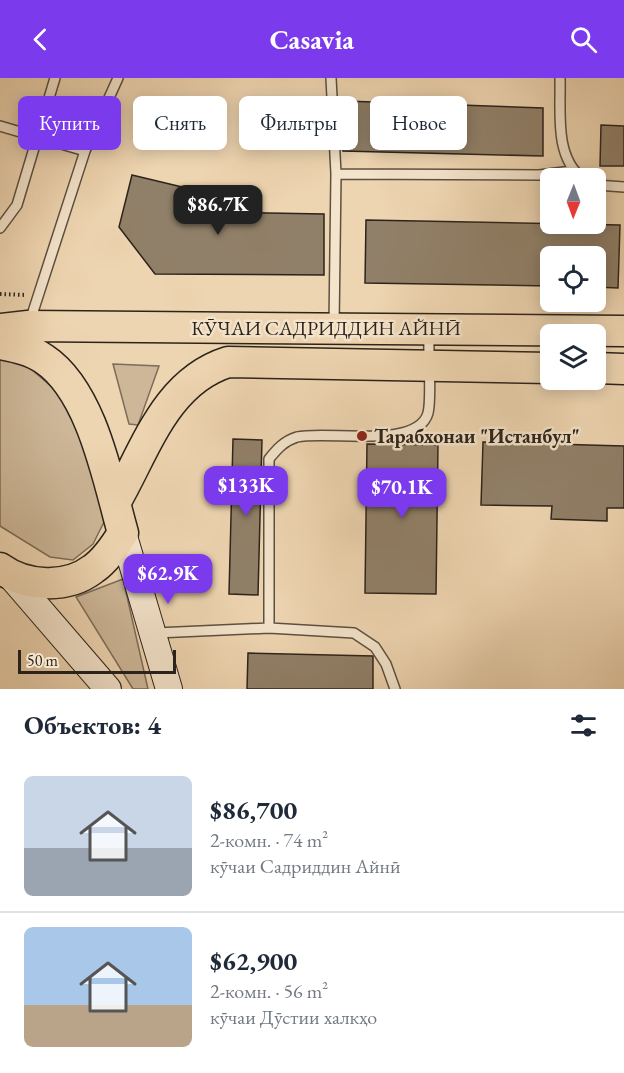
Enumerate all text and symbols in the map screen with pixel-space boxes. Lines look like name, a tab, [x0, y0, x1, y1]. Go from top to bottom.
text: Casavia	[270, 22, 354, 57]
icon: back	[24, 23, 57, 56]
icon: search	[567, 23, 600, 56]
chip: Купить	[18, 96, 121, 150]
chip: Снять	[133, 96, 227, 150]
chip: Фильтры	[239, 96, 358, 150]
chip: Новое	[370, 96, 467, 150]
north arrow	[540, 168, 606, 234]
map controls	[540, 168, 606, 390]
pin: $86.7K	[169, 185, 267, 236]
text: $86.7K	[187, 191, 249, 217]
button: locate	[540, 246, 606, 312]
street label: КӮЧАИ САДРИДДИН АЙНӢ	[191, 315, 461, 341]
button: layers	[540, 324, 606, 390]
place label: Тарабхонаи "Истанбул"	[374, 423, 580, 449]
marker: Тарабхонаи "Истанбул"	[355, 429, 369, 443]
pin: $133K	[204, 466, 288, 517]
pin: $70.1K	[353, 468, 451, 519]
text: $133K	[218, 472, 274, 498]
text: $70.1K	[371, 474, 433, 500]
pin: $62.9K	[119, 554, 217, 605]
text: $62.9K	[137, 560, 199, 586]
scale bar	[18, 647, 176, 674]
text: 50 m	[27, 650, 58, 671]
text: Объектов: 4	[24, 708, 161, 742]
icon: filters	[567, 709, 600, 742]
text: $86,700	[210, 793, 297, 827]
icon: home	[72, 800, 144, 872]
text: 2-комн. · 74 m²	[210, 827, 328, 853]
text: кӯчаи Садриддин Айнӣ	[210, 853, 401, 879]
text: $62,900	[210, 944, 297, 978]
icon: home	[72, 951, 144, 1023]
text: 2-комн. · 56 m²	[210, 978, 328, 1004]
text: кӯчаи Дӯстии халкҳо	[210, 1004, 377, 1030]

